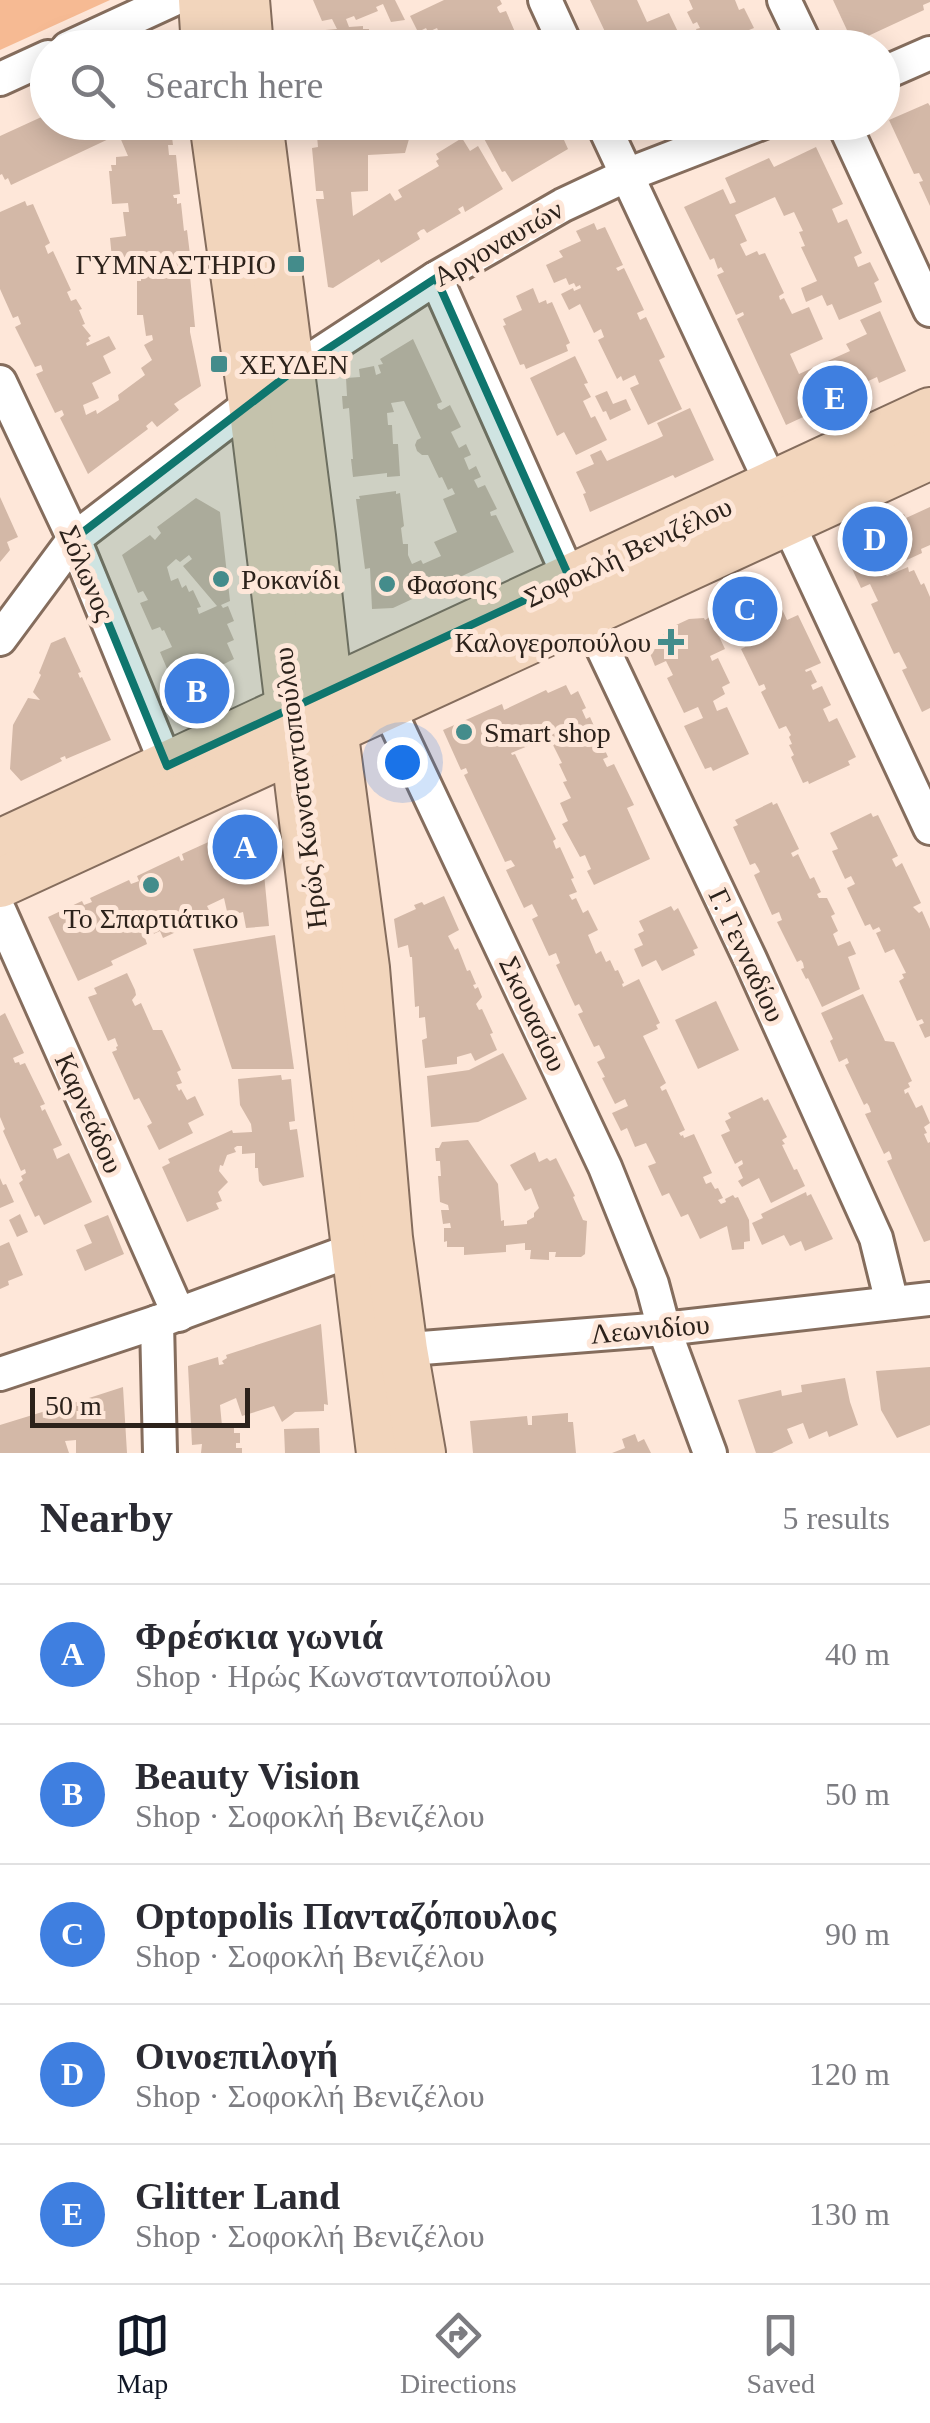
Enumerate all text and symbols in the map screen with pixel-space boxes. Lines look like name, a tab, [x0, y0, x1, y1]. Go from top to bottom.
search box	[30, 30, 900, 140]
icon: search	[65, 58, 120, 113]
text: Search here	[145, 64, 323, 106]
street label: Αργοναυτών	[428, 194, 568, 292]
place label: ΓΥΜΝΑΣΤΗΡΙΟ	[76, 249, 276, 280]
marker: ΓΥΜΝΑΣΤΗΡΙΟ	[285, 253, 307, 275]
place label: ΧΕΥΔΕΝ	[239, 349, 348, 380]
marker: ΧΕΥΔΕΝ	[208, 353, 230, 375]
pin: E	[802, 360, 868, 436]
street label: Σοφοκλή Βενιζέλου	[520, 490, 736, 614]
pin: D	[842, 502, 908, 576]
street label: Σόλωνος	[53, 521, 121, 625]
place label: Ροκανίδι	[241, 564, 340, 595]
marker: Ροκανίδι	[210, 568, 232, 590]
place label: Φασοης	[407, 569, 497, 600]
pin: C	[712, 572, 778, 646]
marker: Φασοης	[376, 573, 398, 595]
place label: Καλογεροπούλου	[455, 627, 651, 658]
marker: Καλογεροπούλου	[660, 631, 682, 653]
street label: Ηρώς Κωνσταντοπούλου	[267, 645, 333, 931]
pin: B	[164, 654, 230, 728]
place label: Smart shop	[484, 717, 611, 748]
marker: Smart shop	[453, 721, 475, 743]
your location	[377, 737, 428, 788]
pin: A	[212, 810, 278, 884]
marker: Το Σπαρτιάτικο	[140, 874, 162, 896]
street label: Γ. Γενναδίου	[703, 883, 791, 1027]
place label: Το Σπαρτιάτικο	[64, 903, 239, 934]
street label: Σκουασίου	[493, 952, 573, 1076]
street label: Καρνεάδου	[49, 1048, 129, 1178]
street label: Λεωνιδίου	[589, 1308, 711, 1350]
scale bar	[30, 1383, 250, 1428]
text: 50 m	[45, 1390, 102, 1421]
text: Nearby	[40, 1495, 173, 1541]
text: 5 results	[782, 1500, 890, 1536]
text: Φρέσκια γωνιά	[135, 1615, 383, 1657]
text: A	[61, 1636, 84, 1672]
text: 40 m	[825, 1636, 890, 1672]
text: Shop · Ηρώς Κωνσταντοπούλου	[135, 1658, 551, 1694]
text: Beauty Vision	[135, 1755, 360, 1797]
text: B	[62, 1776, 83, 1812]
text: 50 m	[825, 1776, 890, 1812]
text: Shop · Σοφοκλή Βενιζέλου	[135, 1798, 485, 1834]
text: Optopolis Πανταζόπουλος	[135, 1895, 556, 1937]
text: C	[61, 1916, 84, 1952]
text: 90 m	[825, 1916, 890, 1952]
text: Shop · Σοφοκλή Βενιζέλου	[135, 1938, 485, 1974]
text: Οινοεπιλογή	[135, 2035, 338, 2077]
text: D	[61, 2056, 84, 2092]
text: 120 m	[809, 2056, 890, 2092]
text: Shop · Σοφοκλή Βενιζέλου	[135, 2078, 485, 2114]
text: Glitter Land	[135, 2175, 340, 2217]
text: E	[62, 2196, 83, 2232]
text: 130 m	[809, 2196, 890, 2232]
text: Shop · Σοφοκλή Βενιζέλου	[135, 2218, 485, 2254]
tab: Map	[115, 2308, 170, 2400]
tab: Directions	[400, 2308, 517, 2400]
tab: Saved	[747, 2308, 815, 2400]

